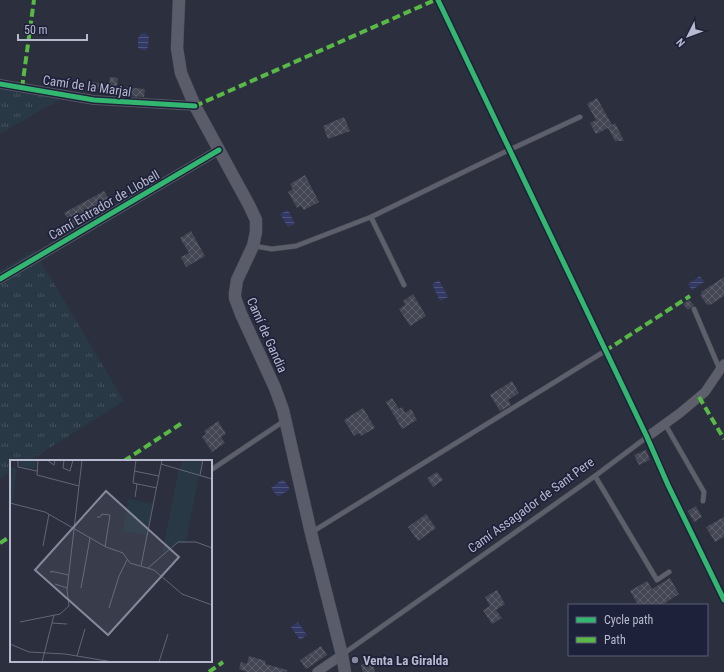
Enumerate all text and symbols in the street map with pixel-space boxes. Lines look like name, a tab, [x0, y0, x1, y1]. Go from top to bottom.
scale bar	[18, 16, 87, 42]
north arrow	[668, 16, 708, 56]
text: 50 m	[24, 23, 48, 37]
text: N	[674, 35, 688, 49]
street label: Camí de la Marjal	[42, 72, 132, 100]
street label: Camí Entrador de Llobell	[46, 167, 162, 243]
street label: Camí de Gandia	[244, 295, 290, 375]
street label: Camí Assagador de Sant Pere	[465, 454, 597, 556]
inset map	[10, 460, 212, 662]
legend	[568, 604, 708, 656]
text: Cycle path	[604, 613, 654, 627]
text: Path	[604, 633, 626, 647]
place label: Venta La Giralda	[363, 653, 448, 668]
marker: Venta La Giralda	[350, 655, 360, 665]

